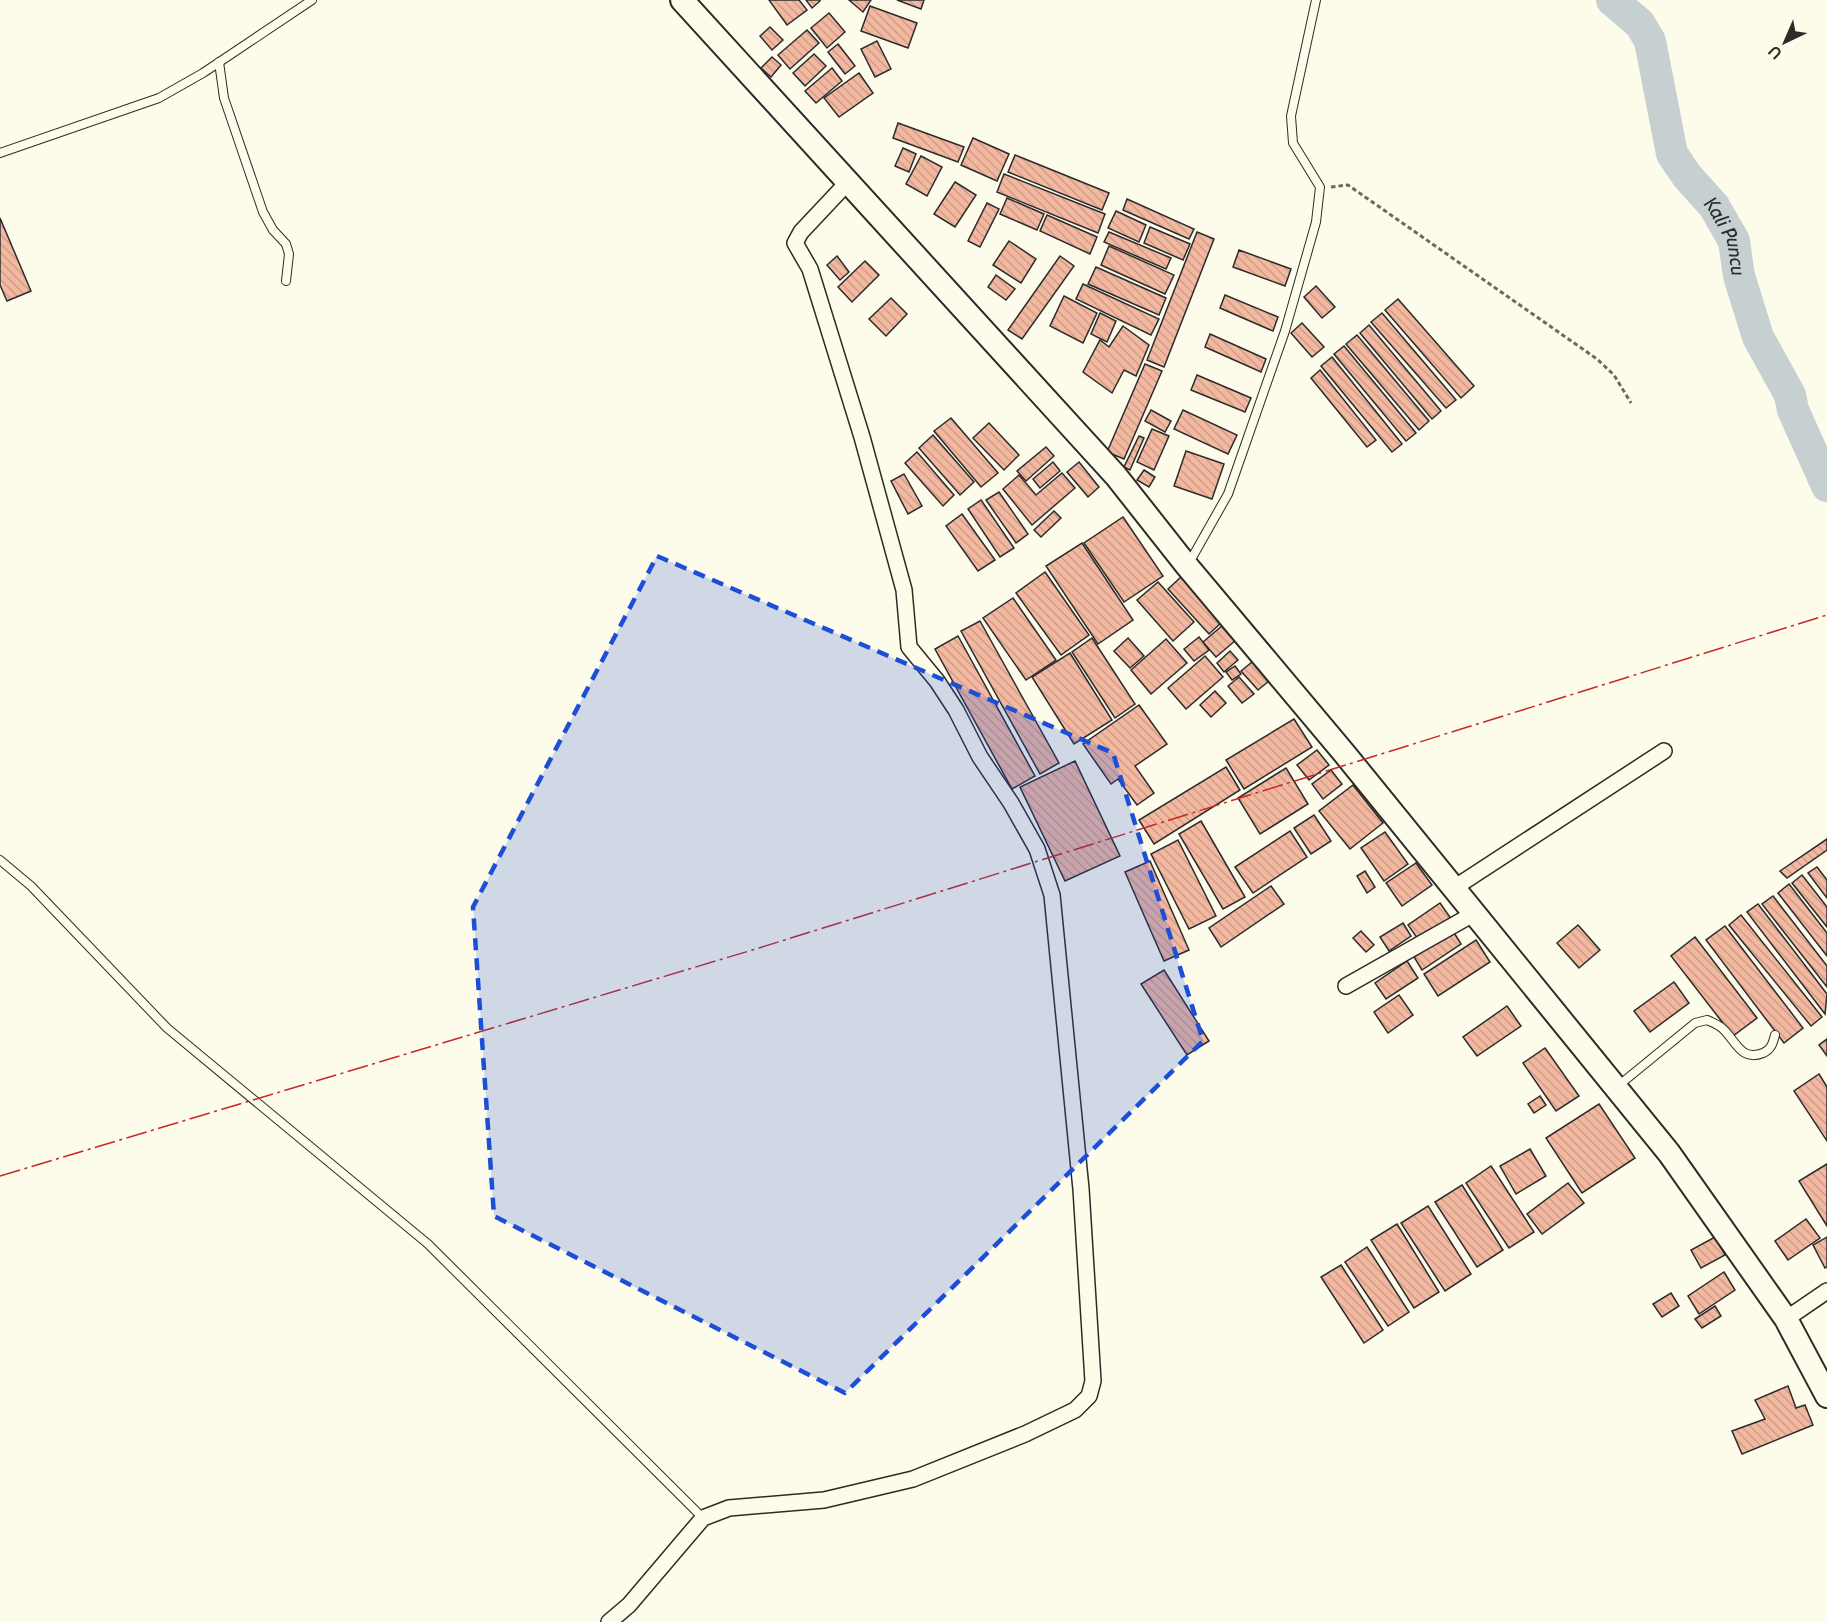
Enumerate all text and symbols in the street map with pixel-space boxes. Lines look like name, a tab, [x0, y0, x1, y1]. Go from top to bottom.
north arrow	[1755, 12, 1815, 72]
text: U	[1764, 42, 1786, 63]
water label: Kali Puncu	[1699, 192, 1751, 277]

